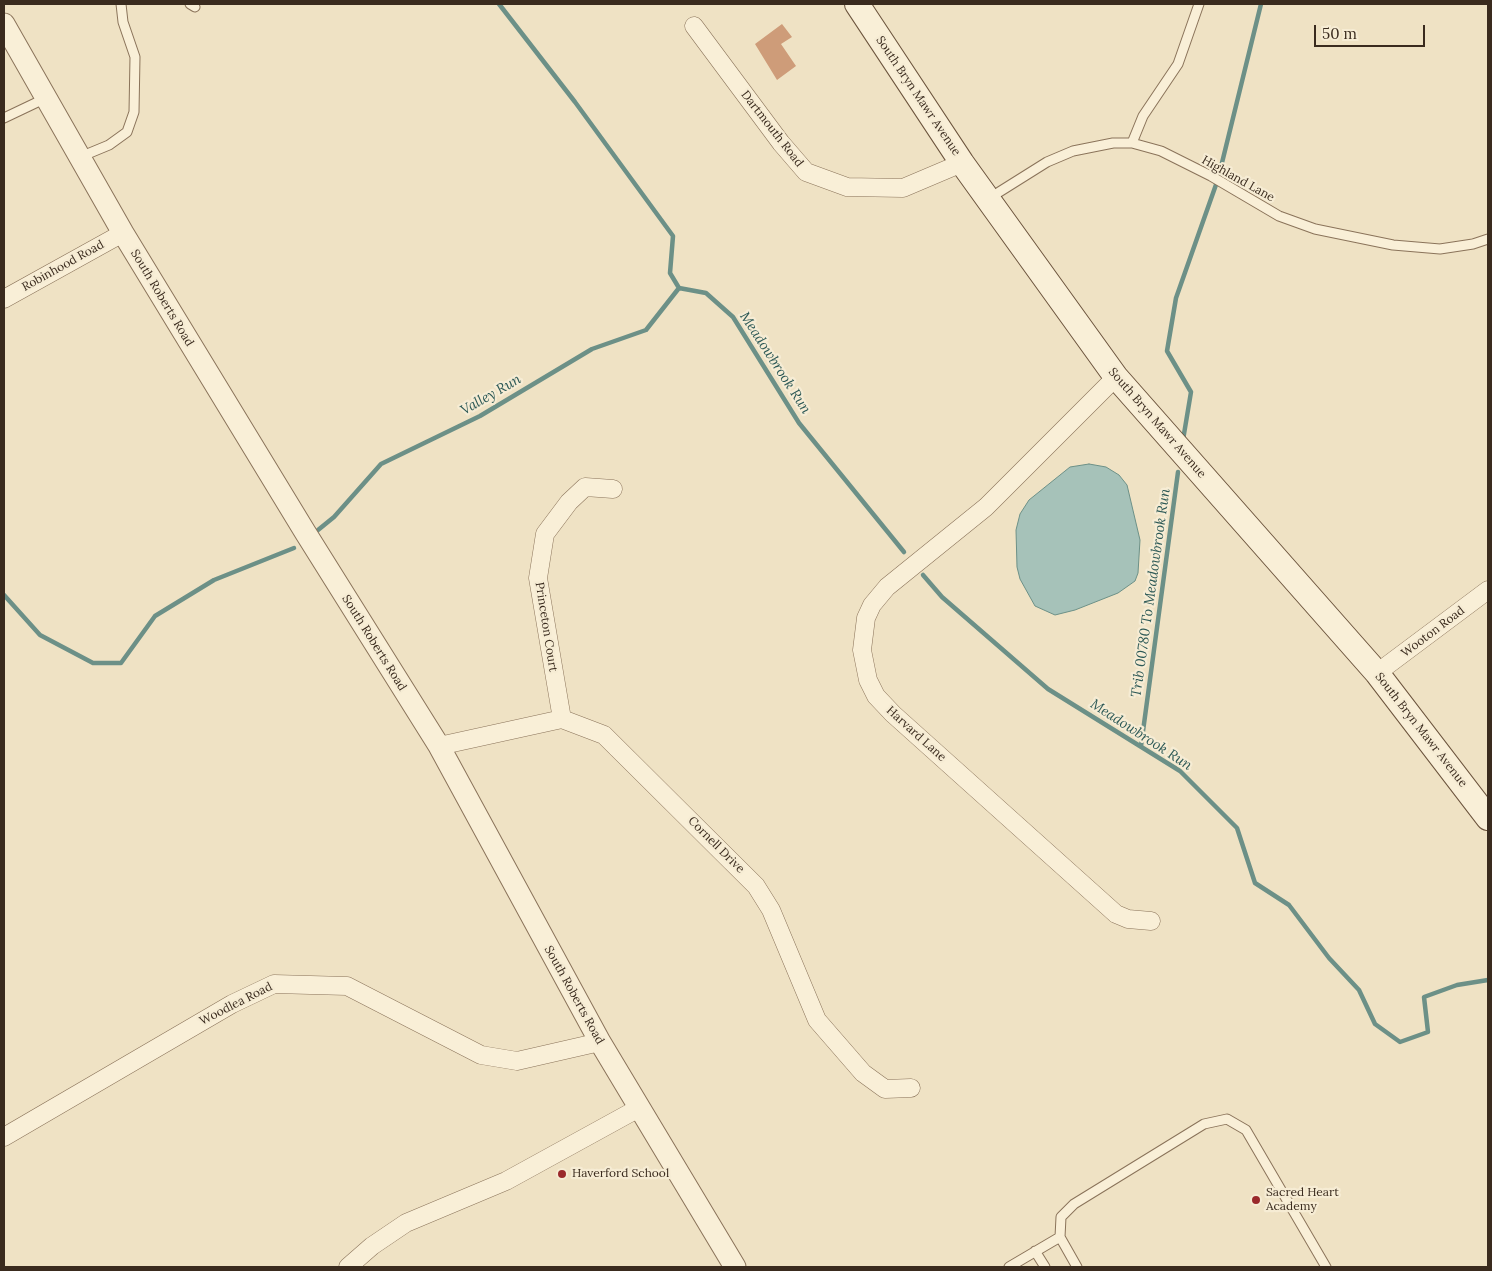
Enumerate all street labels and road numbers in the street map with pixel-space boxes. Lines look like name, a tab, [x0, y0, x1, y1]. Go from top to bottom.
street label: South Bryn Mawr Avenue	[873, 33, 963, 159]
street label: Dartmouth Road	[738, 88, 806, 170]
street label: Highland Lane	[1199, 153, 1277, 205]
street label: Robinhood Road	[19, 238, 107, 294]
street label: South Roberts Road	[127, 247, 197, 349]
street label: South Bryn Mawr Avenue	[1105, 365, 1209, 481]
street label: Princeton Court	[532, 581, 560, 673]
street label: South Roberts Road	[339, 592, 409, 694]
street label: Wooton Road	[1399, 604, 1467, 660]
street label: South Bryn Mawr Avenue	[1372, 670, 1470, 790]
street label: Harvard Lane	[883, 703, 949, 765]
street label: Cornell Drive	[685, 814, 747, 876]
street label: South Roberts Road	[541, 943, 607, 1047]
street label: Woodlea Road	[197, 980, 275, 1028]

